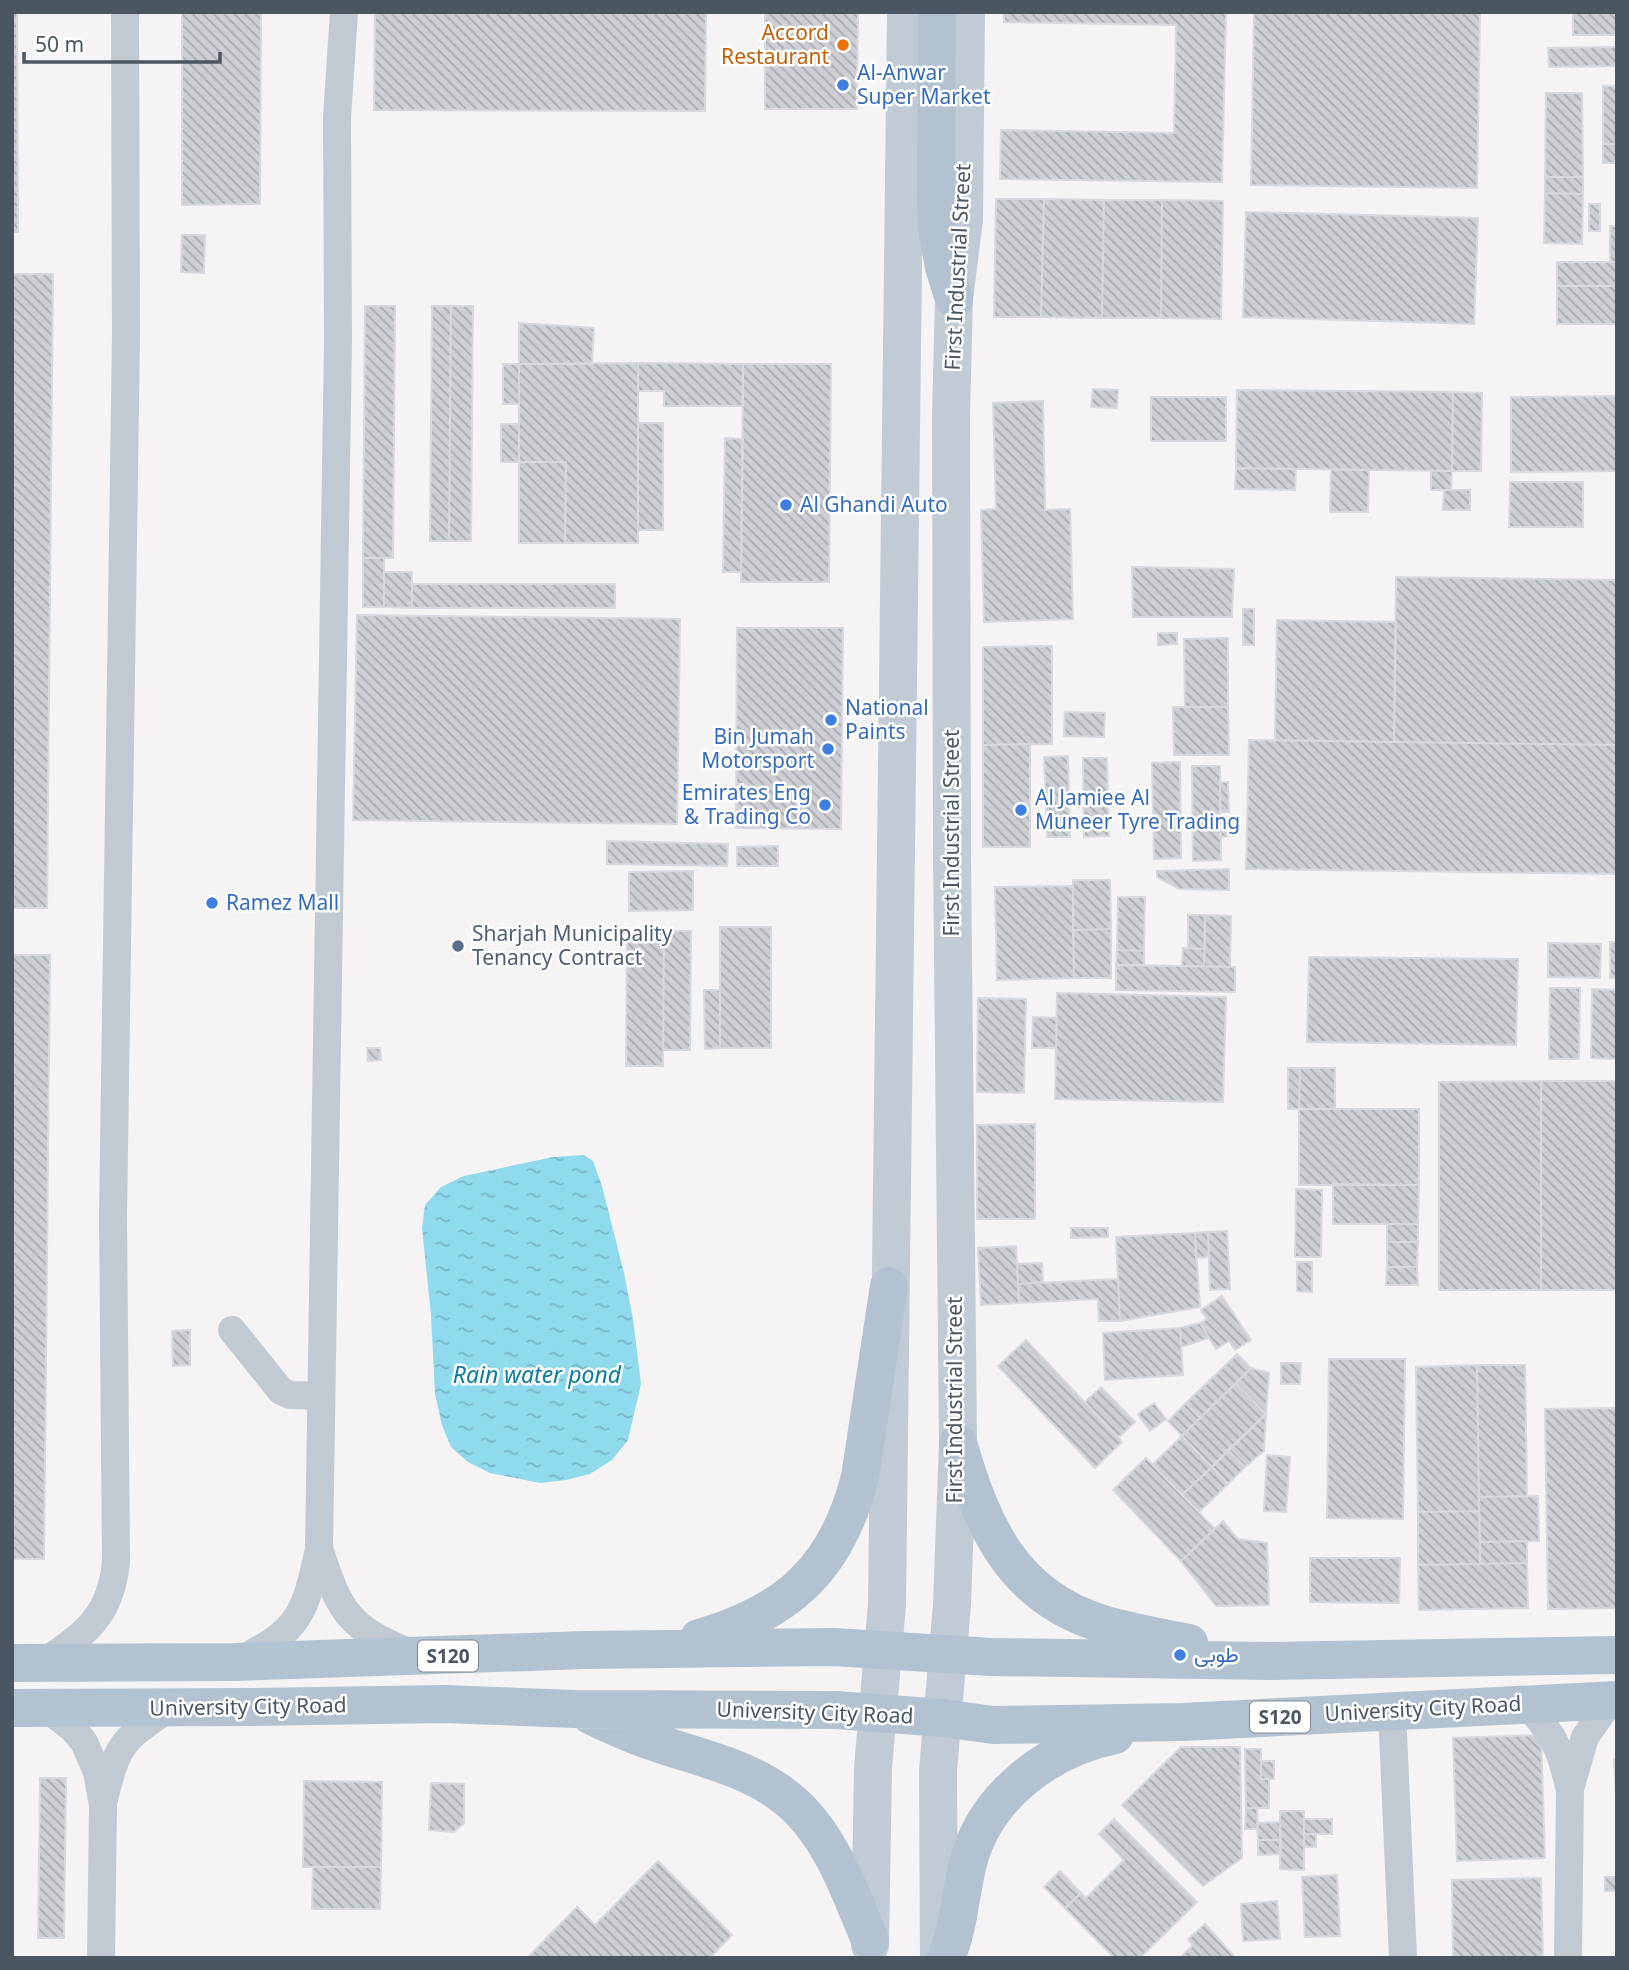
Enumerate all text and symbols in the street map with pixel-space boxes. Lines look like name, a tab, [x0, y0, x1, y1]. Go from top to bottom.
place label: Accord Restaurant	[721, 18, 829, 70]
scale bar	[24, 21, 220, 65]
text: 50 m	[35, 30, 84, 58]
marker: Accord Restaurant	[835, 37, 851, 53]
place label: Al-Anwar Super Market	[857, 58, 991, 110]
marker: Al-Anwar Super Market	[835, 77, 851, 93]
street label: First Industrial Street	[938, 162, 976, 371]
place label: Al Ghandi Auto	[800, 490, 948, 518]
marker: Al Ghandi Auto	[778, 497, 794, 513]
place label: National Paints	[845, 693, 929, 745]
marker: National Paints	[823, 712, 839, 728]
place label: Bin Jumah Motorsport	[701, 722, 814, 774]
street label: First Industrial Street	[937, 729, 965, 937]
marker: Bin Jumah Motorsport	[820, 741, 836, 757]
place label: Emirates Eng & Trading Co	[682, 778, 811, 830]
place label: Al Jamiee Al Muneer Tyre Trading	[1035, 783, 1240, 835]
marker: Emirates Eng & Trading Co	[817, 797, 833, 813]
marker: Al Jamiee Al Muneer Tyre Trading	[1013, 802, 1029, 818]
place label: Ramez Mall	[226, 888, 339, 916]
marker: Ramez Mall	[204, 895, 220, 911]
place label: Sharjah Municipality Tenancy Contract	[472, 919, 673, 971]
marker: Sharjah Municipality Tenancy Contract	[450, 938, 466, 954]
street label: First Industrial Street	[940, 1296, 968, 1504]
water label: Rain water pond	[453, 1358, 622, 1390]
road number: S120	[418, 1640, 478, 1672]
place label: طوبى	[1194, 1640, 1239, 1668]
marker: طوبى	[1172, 1647, 1188, 1663]
street label: University City Road	[1324, 1689, 1522, 1727]
street label: University City Road	[149, 1690, 347, 1722]
street label: University City Road	[716, 1695, 914, 1729]
road number: S120	[1250, 1702, 1310, 1732]

